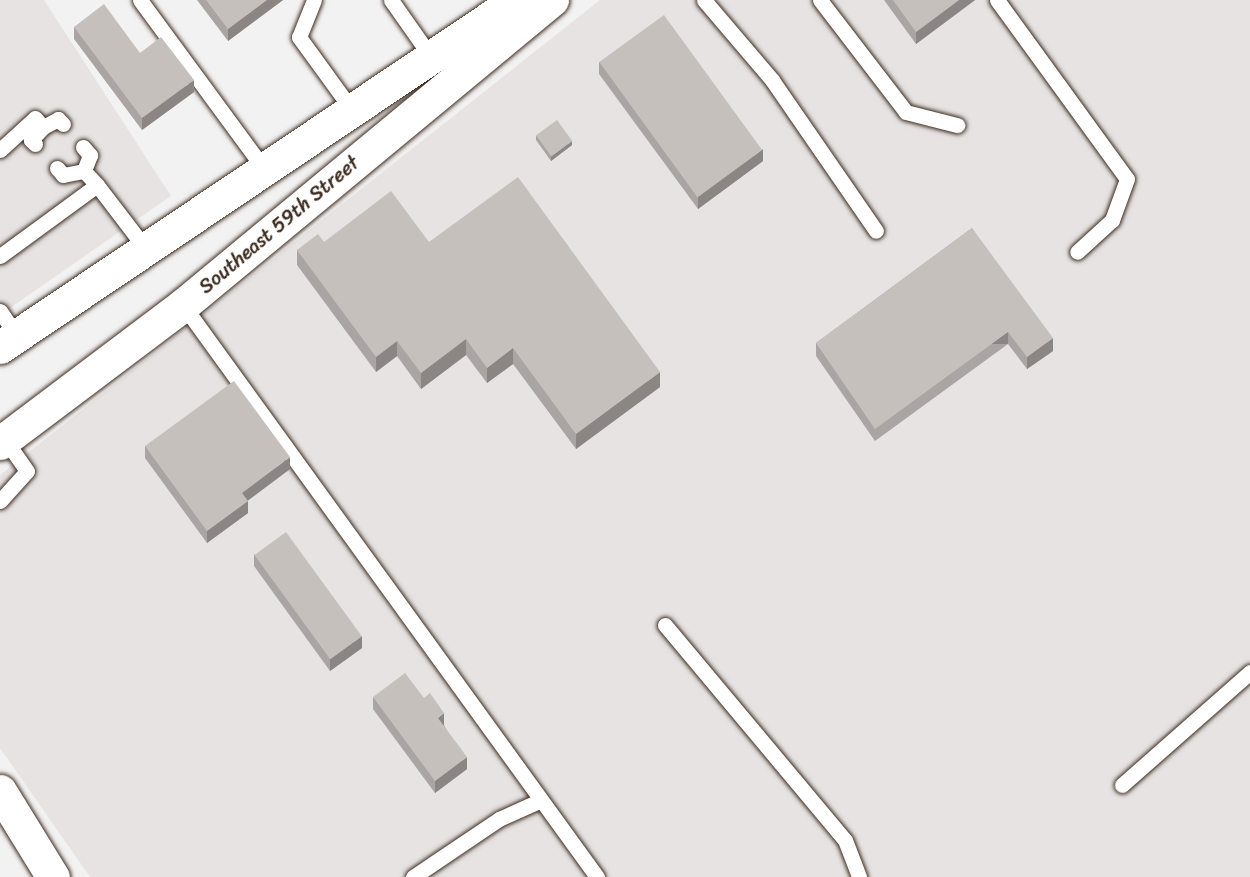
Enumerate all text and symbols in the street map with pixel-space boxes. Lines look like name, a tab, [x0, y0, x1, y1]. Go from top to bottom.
street label: Southeast 59th Street	[194, 151, 364, 299]

